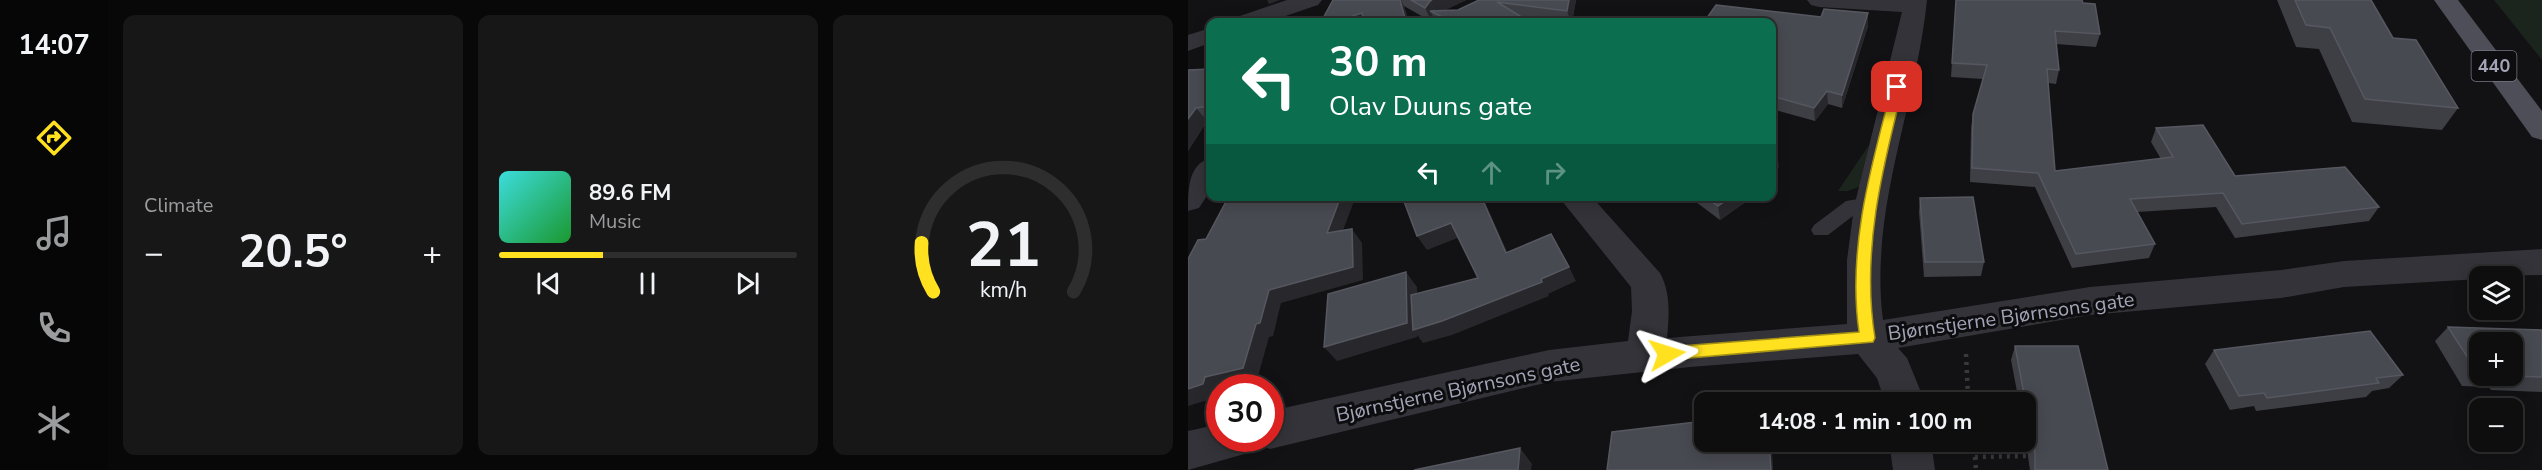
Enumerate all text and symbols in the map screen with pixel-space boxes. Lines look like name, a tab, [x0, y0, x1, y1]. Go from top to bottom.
text: 14:07	[18, 27, 90, 64]
text: 30 m	[1329, 34, 1428, 91]
icon: left	[1230, 42, 1308, 120]
road number: 440	[2472, 51, 2516, 81]
pin	[1871, 61, 1922, 112]
icon: arrive	[1880, 70, 1913, 103]
text: Olav Duuns gate	[1329, 88, 1532, 125]
icon: directions	[33, 117, 75, 159]
icon: left	[1412, 156, 1445, 189]
icon: ahead	[1475, 156, 1508, 189]
icon: right	[1538, 156, 1571, 189]
text: 89.6 FM	[589, 178, 671, 208]
text: Climate	[144, 192, 213, 219]
text: 21	[966, 203, 1040, 288]
text: Music	[589, 208, 641, 235]
icon: music	[33, 212, 75, 254]
text: 20.5°	[238, 222, 348, 283]
text: −	[144, 231, 164, 276]
text: +	[422, 231, 442, 276]
map controls	[2469, 266, 2523, 452]
button: layers	[2469, 266, 2523, 320]
icon: previous	[532, 267, 565, 300]
icon: pause	[631, 267, 664, 300]
icon: next	[731, 267, 764, 300]
text: km/h	[979, 275, 1027, 305]
street label: Bjørnstjerne Bjørnsons gate	[1886, 286, 2136, 347]
icon: phone	[33, 307, 75, 349]
position arrow	[1635, 322, 1699, 386]
button: +	[2469, 332, 2523, 386]
street label: Bjørnstjerne Bjørnsons gate	[1334, 350, 1583, 429]
speed limit sign: 30	[1206, 374, 1284, 452]
button: −	[2469, 398, 2523, 452]
icon: climate	[33, 402, 75, 444]
text: 14:08 · 1 min · 100 m	[1758, 407, 1972, 437]

